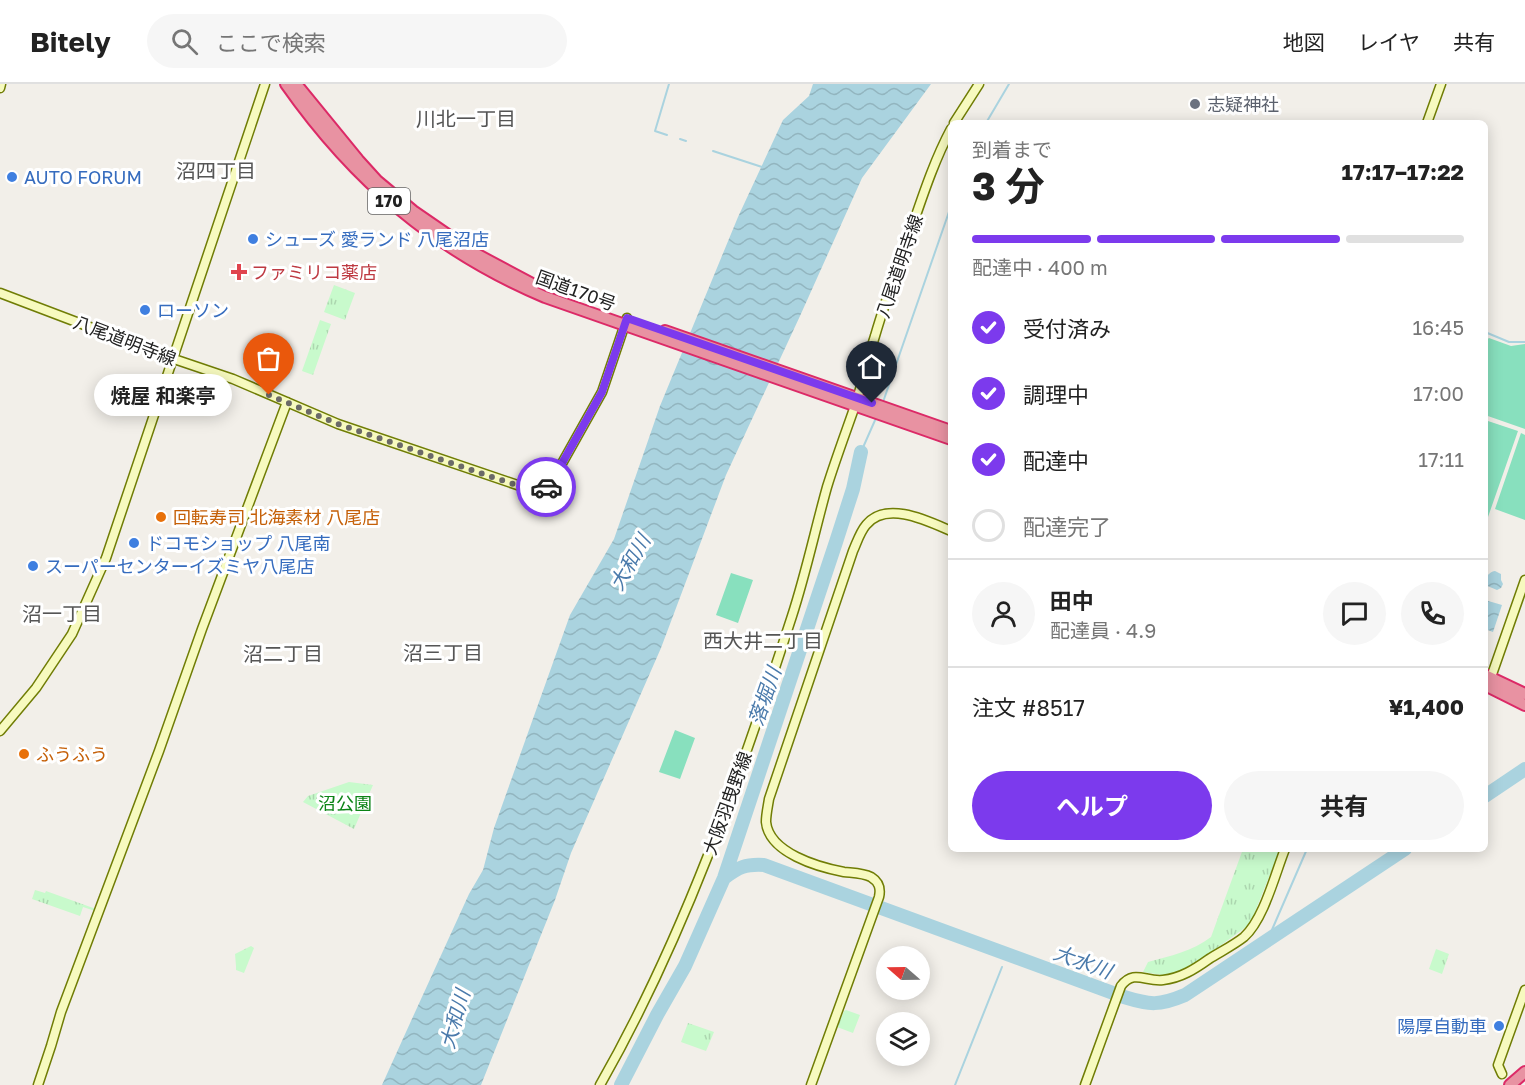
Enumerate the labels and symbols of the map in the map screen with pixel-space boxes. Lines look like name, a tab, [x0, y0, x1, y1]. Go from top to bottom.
place label: 志疑神社	[1207, 93, 1279, 115]
marker: 志疑神社	[1188, 97, 1202, 111]
district label: 川北一丁目	[416, 106, 516, 130]
district label: 沼四丁目	[176, 158, 256, 182]
place label: AUTO FORUM	[24, 166, 142, 188]
marker: AUTO FORUM	[5, 170, 19, 184]
road number: 170	[368, 188, 410, 214]
street label: 八尾道明寺線	[871, 211, 927, 321]
place label: シューズ 愛ランド 八尾沼店	[265, 228, 489, 250]
marker: シューズ 愛ランド 八尾沼店	[246, 232, 260, 246]
place label: ファミリコ薬店	[251, 261, 377, 283]
marker: ファミリコ薬店	[232, 265, 246, 279]
street label: 国道170号	[533, 265, 619, 315]
place label: ローソン	[157, 299, 229, 321]
marker: ローソン	[138, 303, 152, 317]
street label: 八尾道明寺線	[71, 310, 179, 370]
pin	[243, 333, 294, 395]
pin	[846, 341, 897, 403]
callout: 焼屋 和楽亭	[95, 374, 233, 416]
courier	[516, 457, 576, 517]
place label: 回転寿司 北海素材 八尾店	[173, 506, 380, 528]
marker: 回転寿司 北海素材 八尾店	[154, 510, 168, 524]
water label: 大和川	[604, 528, 655, 594]
place label: ドコモショップ 八尾南	[146, 532, 331, 554]
marker: ドコモショップ 八尾南	[127, 536, 141, 550]
place label: スーパーセンターイズミヤ八尾店	[45, 555, 314, 577]
marker: スーパーセンターイズミヤ八尾店	[26, 559, 40, 573]
district label: 沼一丁目	[22, 601, 102, 625]
district label: 西大井二丁目	[703, 628, 823, 652]
district label: 沼三丁目	[403, 640, 483, 664]
district label: 沼二丁目	[243, 641, 323, 665]
water label: 落堀川	[743, 662, 786, 728]
place label: ふうふう	[36, 743, 108, 765]
marker: ふうふう	[17, 747, 31, 761]
street label: 大阪羽曳野線	[698, 748, 756, 858]
park label: 沼公園	[318, 792, 372, 814]
water label: 大水川	[1051, 939, 1117, 983]
north arrow	[876, 946, 930, 1000]
water label: 大和川	[434, 985, 474, 1051]
place label: 陽厚自動車	[1397, 1015, 1487, 1037]
marker: 陽厚自動車	[1492, 1019, 1506, 1033]

